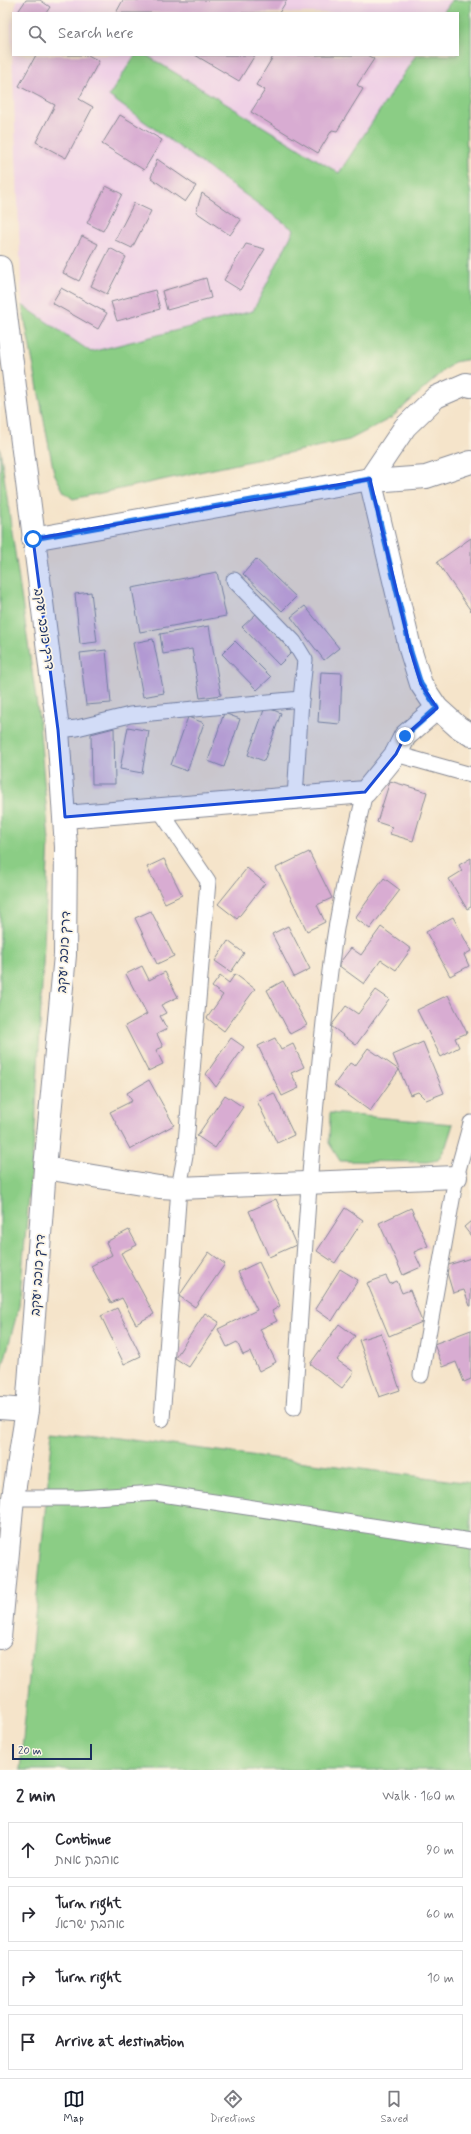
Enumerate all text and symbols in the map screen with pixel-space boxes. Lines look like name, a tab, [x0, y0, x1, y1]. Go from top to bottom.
search box	[12, 12, 459, 56]
icon: search	[26, 23, 48, 45]
text: Search here	[58, 24, 134, 44]
route start	[24, 530, 42, 548]
street label: דרך כוכב יעקב	[29, 587, 58, 671]
route end	[396, 727, 414, 745]
street label: דרך כוכב יעקב	[54, 911, 75, 993]
street label: דרך כוכב יעקב	[27, 1234, 50, 1317]
scale bar	[12, 1742, 92, 1761]
text: 20 m	[18, 1744, 41, 1758]
text: 2 min	[16, 1785, 56, 1807]
text: Walk · 160 m	[382, 1788, 455, 1805]
text: Continue	[55, 1830, 111, 1850]
icon: ahead	[17, 1839, 39, 1861]
text: 90 m	[426, 1842, 454, 1859]
text: אהבת אמת	[55, 1852, 119, 1869]
text: Turn right	[55, 1894, 122, 1914]
icon: right	[17, 1903, 39, 1925]
text: 60 m	[426, 1906, 454, 1923]
text: אהבת ישראל	[55, 1916, 125, 1933]
icon: right	[17, 1967, 39, 1989]
text: Turn right	[55, 1968, 122, 1988]
text: 10 m	[427, 1970, 454, 1987]
icon: arrive	[17, 2031, 39, 2053]
text: Arrive at destination	[55, 2032, 184, 2052]
tab: Map	[63, 2088, 85, 2126]
tab: Directions	[210, 2088, 255, 2126]
tab: Saved	[381, 2088, 408, 2126]

